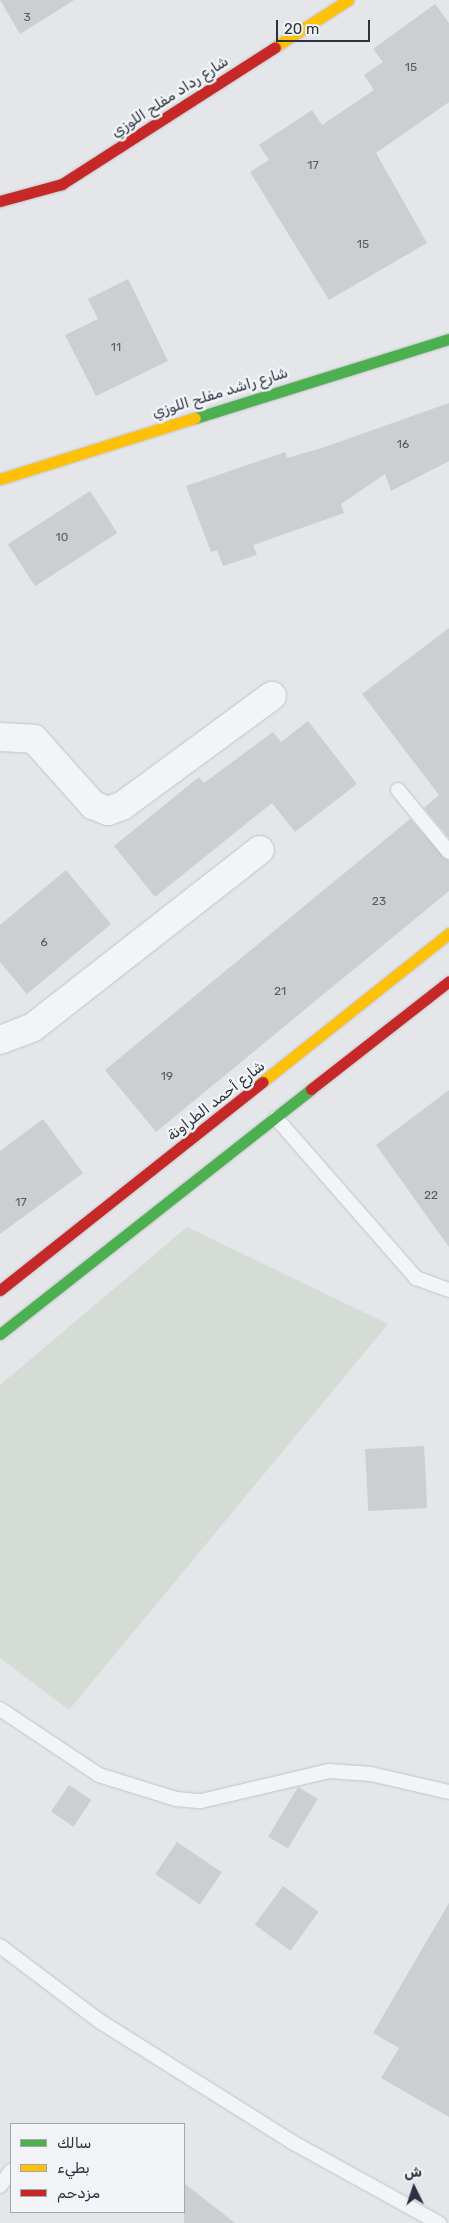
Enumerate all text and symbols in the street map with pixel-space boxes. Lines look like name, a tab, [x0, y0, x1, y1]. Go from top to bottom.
scale bar	[279, 10, 373, 42]
house number: 3	[23, 11, 31, 25]
text: 20 m	[284, 20, 319, 38]
street label: شارع رداد مفلح اللوزي	[108, 52, 232, 142]
house number: 15	[405, 61, 417, 75]
house number: 17	[307, 159, 319, 173]
house number: 15	[357, 238, 369, 252]
house number: 11	[111, 341, 121, 355]
street label: شارع راشد مفلح اللوزي	[150, 364, 290, 422]
house number: 16	[397, 438, 409, 452]
house number: 10	[56, 531, 68, 545]
house number: 23	[372, 895, 386, 909]
house number: 6	[40, 936, 48, 950]
house number: 21	[274, 985, 286, 999]
street label: شارع أحمد الطراونة	[163, 1057, 269, 1145]
house number: 19	[161, 1070, 173, 1084]
house number: 22	[424, 1189, 438, 1203]
house number: 17	[15, 1196, 27, 1210]
legend	[10, 2123, 185, 2213]
text: سالك	[57, 2134, 92, 2152]
text: بطيء	[57, 2159, 90, 2177]
north arrow	[389, 2163, 439, 2213]
text: ش	[403, 2163, 422, 2182]
text: مزدحم	[57, 2184, 100, 2202]

